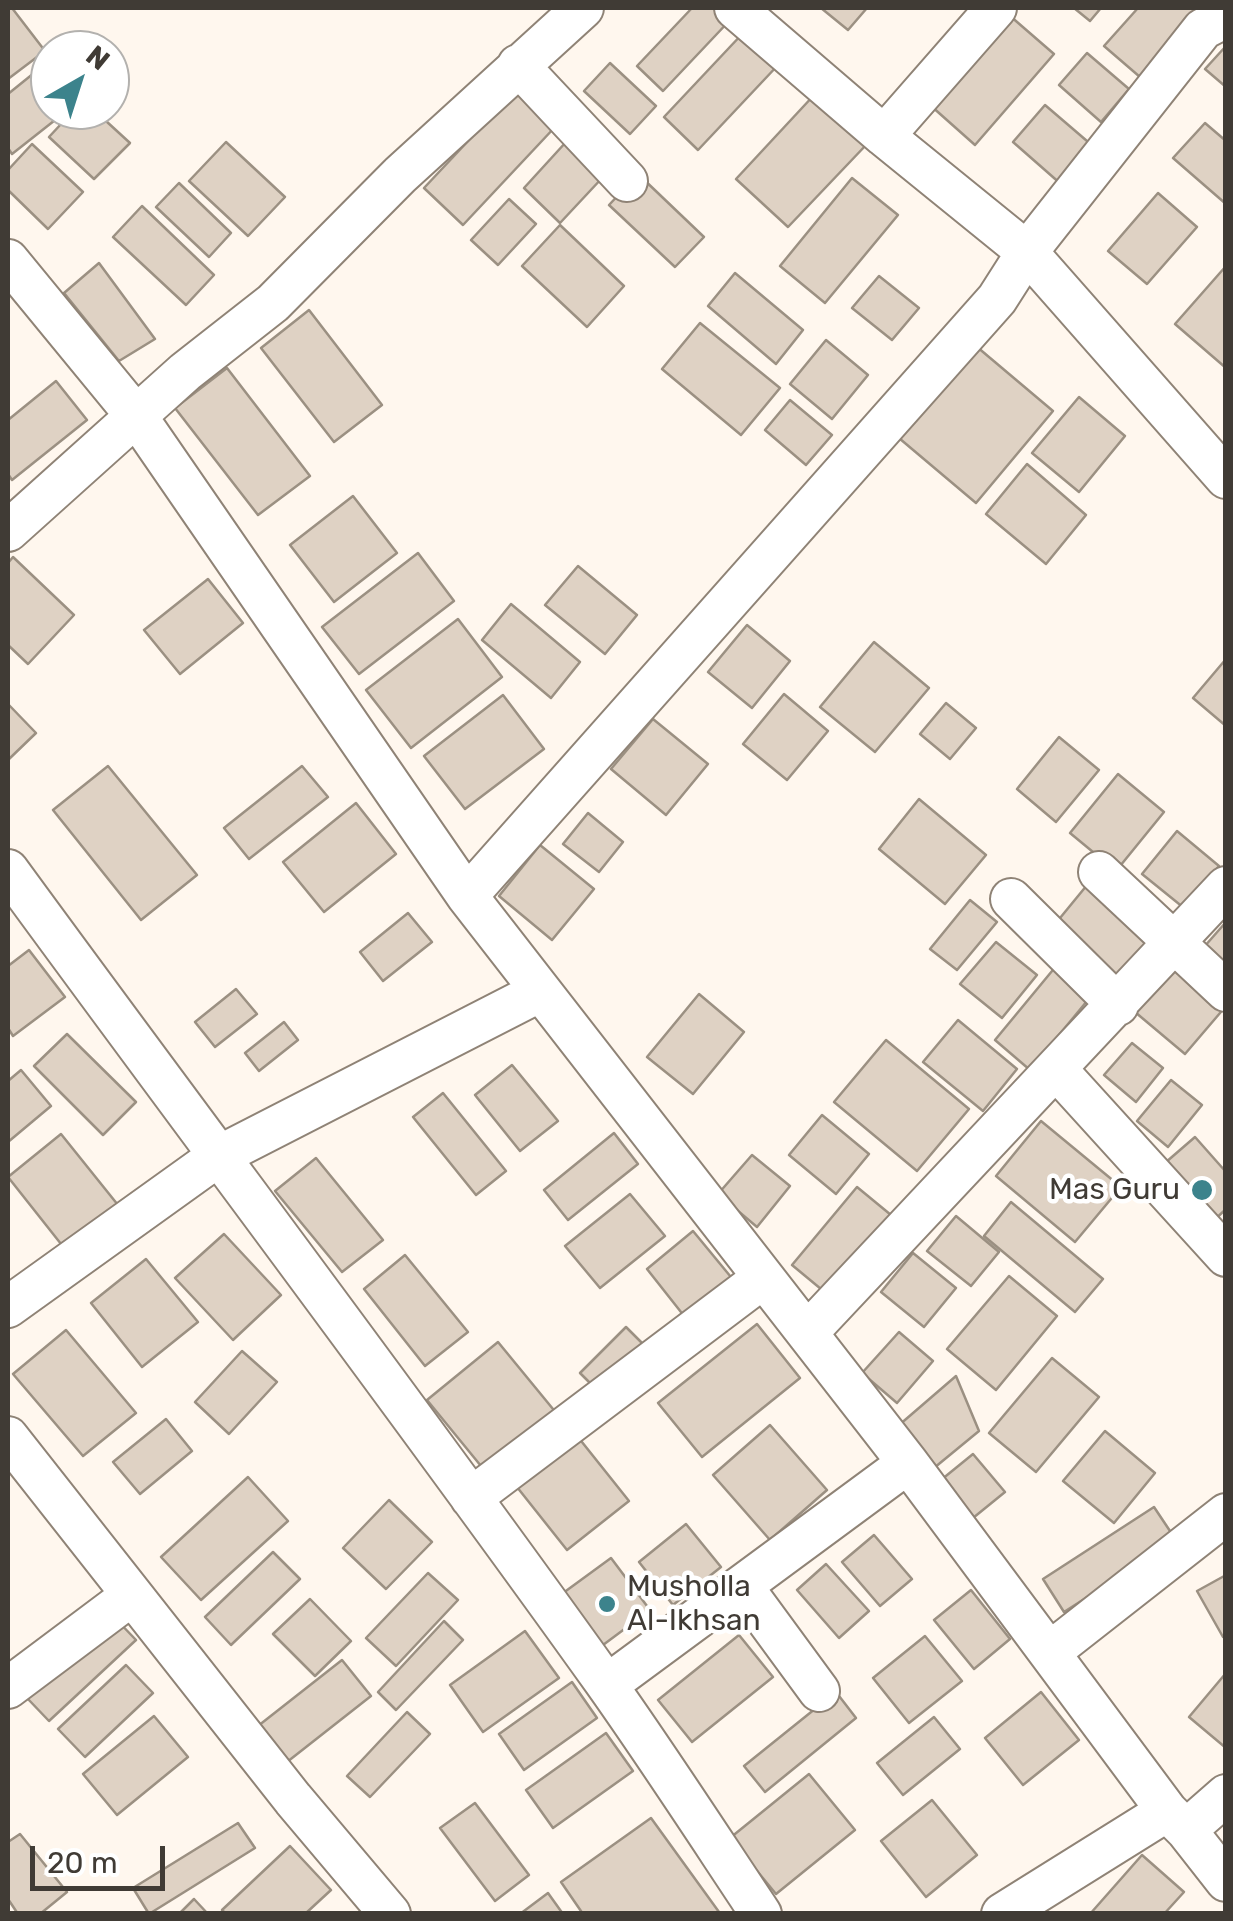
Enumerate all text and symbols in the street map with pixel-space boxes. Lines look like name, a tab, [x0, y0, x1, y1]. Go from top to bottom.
north arrow	[30, 30, 130, 130]
text: N	[80, 39, 116, 77]
place label: Mas Guru	[1049, 1172, 1180, 1208]
marker: Mas Guru	[1189, 1177, 1215, 1203]
place label: Musholla Al-Ikhsan	[627, 1569, 761, 1640]
marker: Musholla Al-Ikhsan	[596, 1593, 618, 1615]
scale bar	[35, 1826, 170, 1888]
text: 20 m	[47, 1845, 118, 1881]

